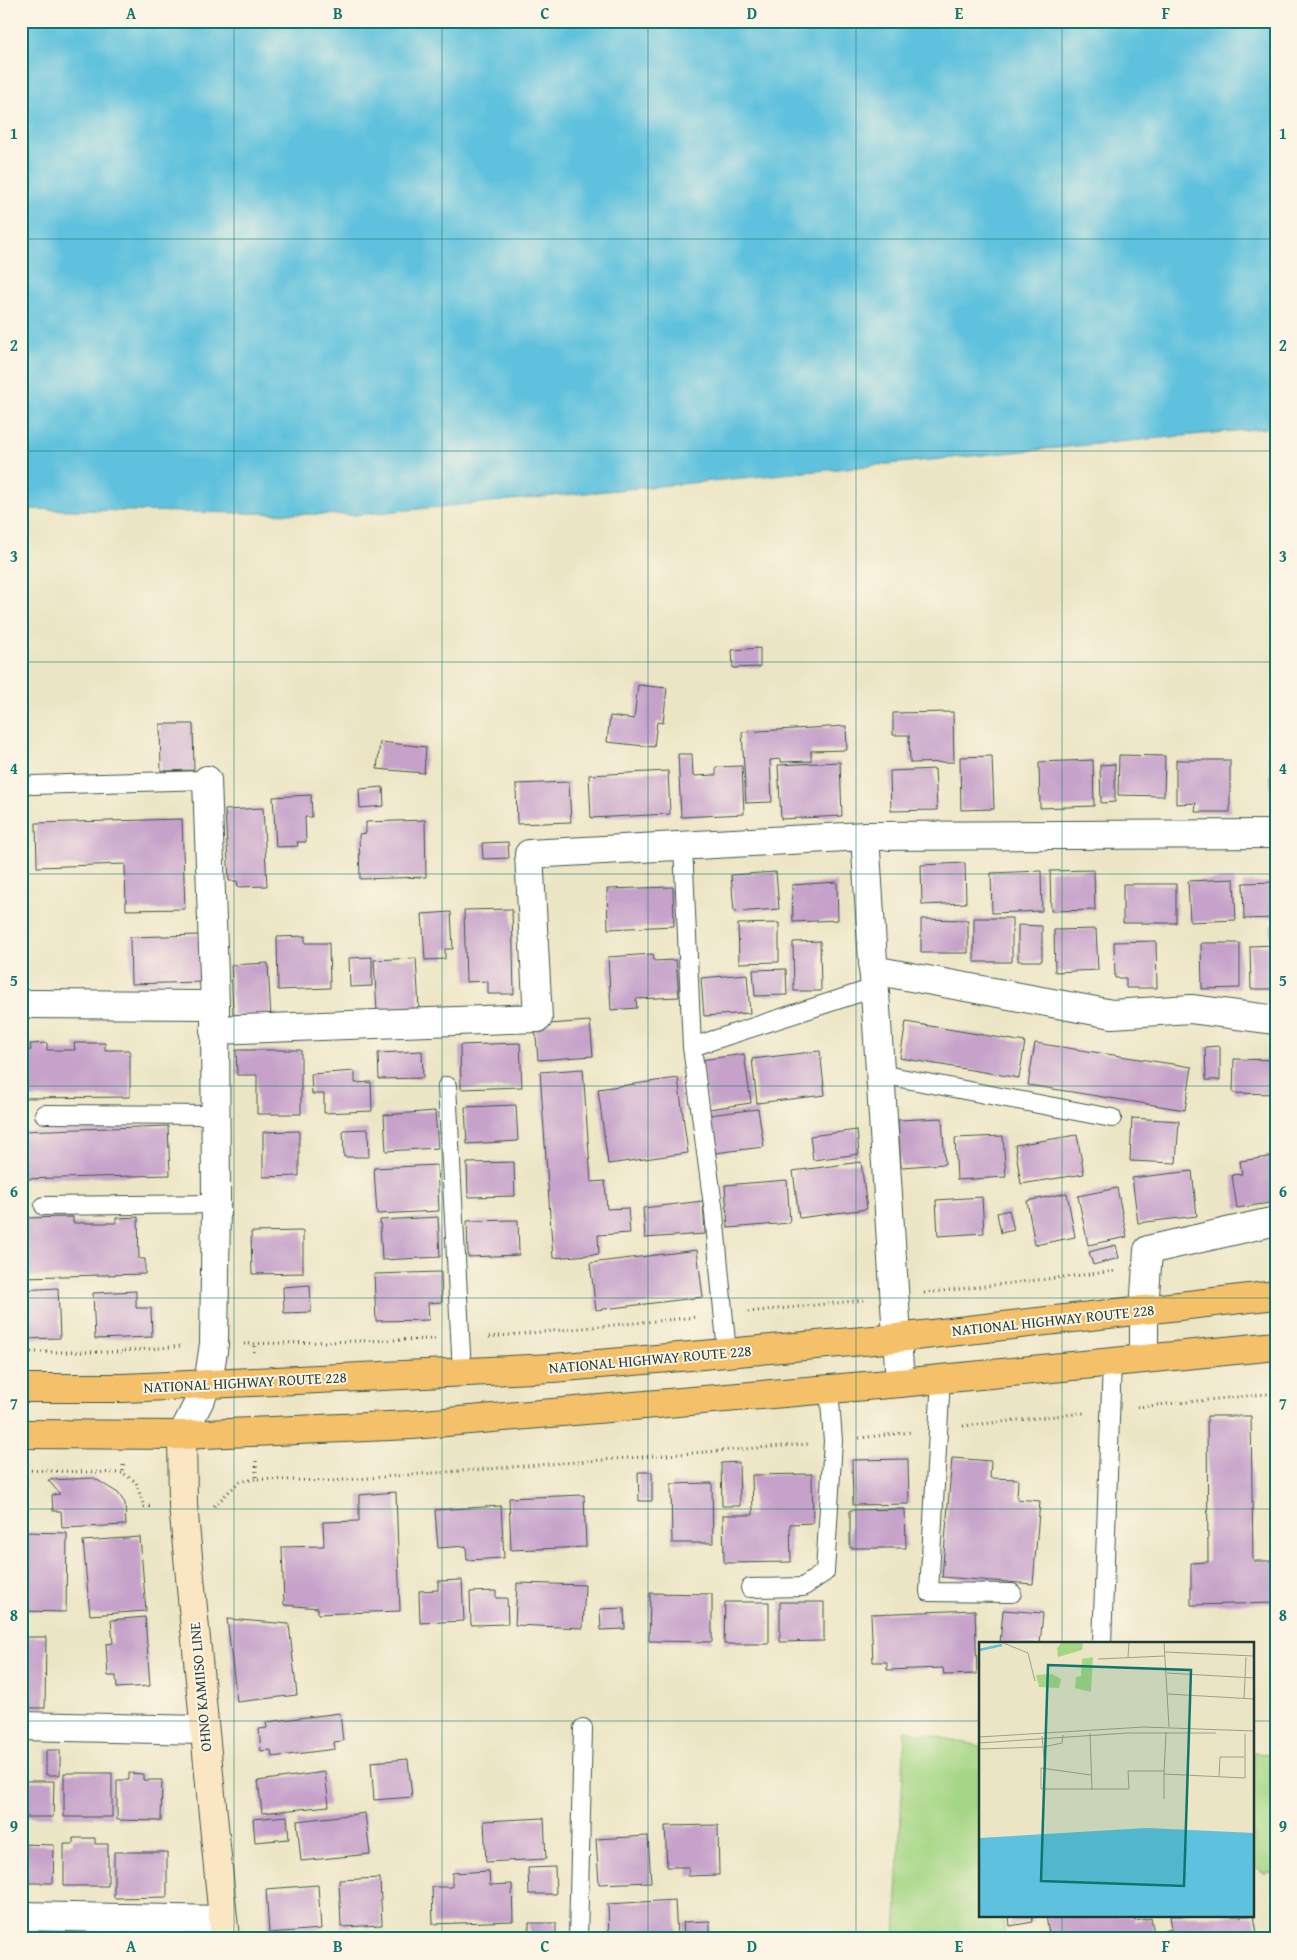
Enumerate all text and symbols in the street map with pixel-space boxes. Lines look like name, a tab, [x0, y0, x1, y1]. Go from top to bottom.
text: A	[126, 1, 137, 25]
text: B	[333, 1, 343, 25]
text: C	[540, 1, 550, 25]
text: D	[747, 1, 757, 25]
text: E	[955, 1, 964, 25]
text: F	[1162, 1, 1170, 25]
text: 1	[10, 121, 18, 145]
text: 1	[1279, 121, 1287, 145]
text: 2	[10, 333, 18, 357]
text: 2	[1279, 333, 1287, 357]
text: 3	[10, 544, 18, 568]
text: 3	[1279, 544, 1287, 568]
text: 4	[10, 756, 18, 780]
text: 4	[1279, 756, 1287, 780]
text: 5	[10, 968, 18, 992]
text: 5	[1279, 968, 1287, 992]
text: 6	[10, 1179, 18, 1203]
text: 6	[1279, 1179, 1287, 1203]
street label: NATIONAL HIGHWAY ROUTE 228	[951, 1299, 1155, 1341]
street label: NATIONAL HIGHWAY ROUTE 228	[548, 1340, 752, 1378]
street label: NATIONAL HIGHWAY ROUTE 228	[143, 1366, 347, 1398]
text: 7	[10, 1391, 18, 1415]
text: 7	[1279, 1391, 1287, 1415]
text: 8	[10, 1603, 18, 1627]
text: 8	[1279, 1603, 1287, 1627]
street label: OHNO KAMIISO LINE	[184, 1621, 216, 1753]
inset map	[979, 1642, 1254, 1918]
text: 9	[10, 1814, 18, 1838]
text: 9	[1279, 1814, 1287, 1838]
text: A	[126, 1934, 137, 1958]
text: B	[333, 1934, 343, 1958]
text: C	[540, 1934, 550, 1958]
text: D	[747, 1934, 757, 1958]
text: E	[955, 1934, 964, 1958]
text: F	[1162, 1934, 1170, 1958]

